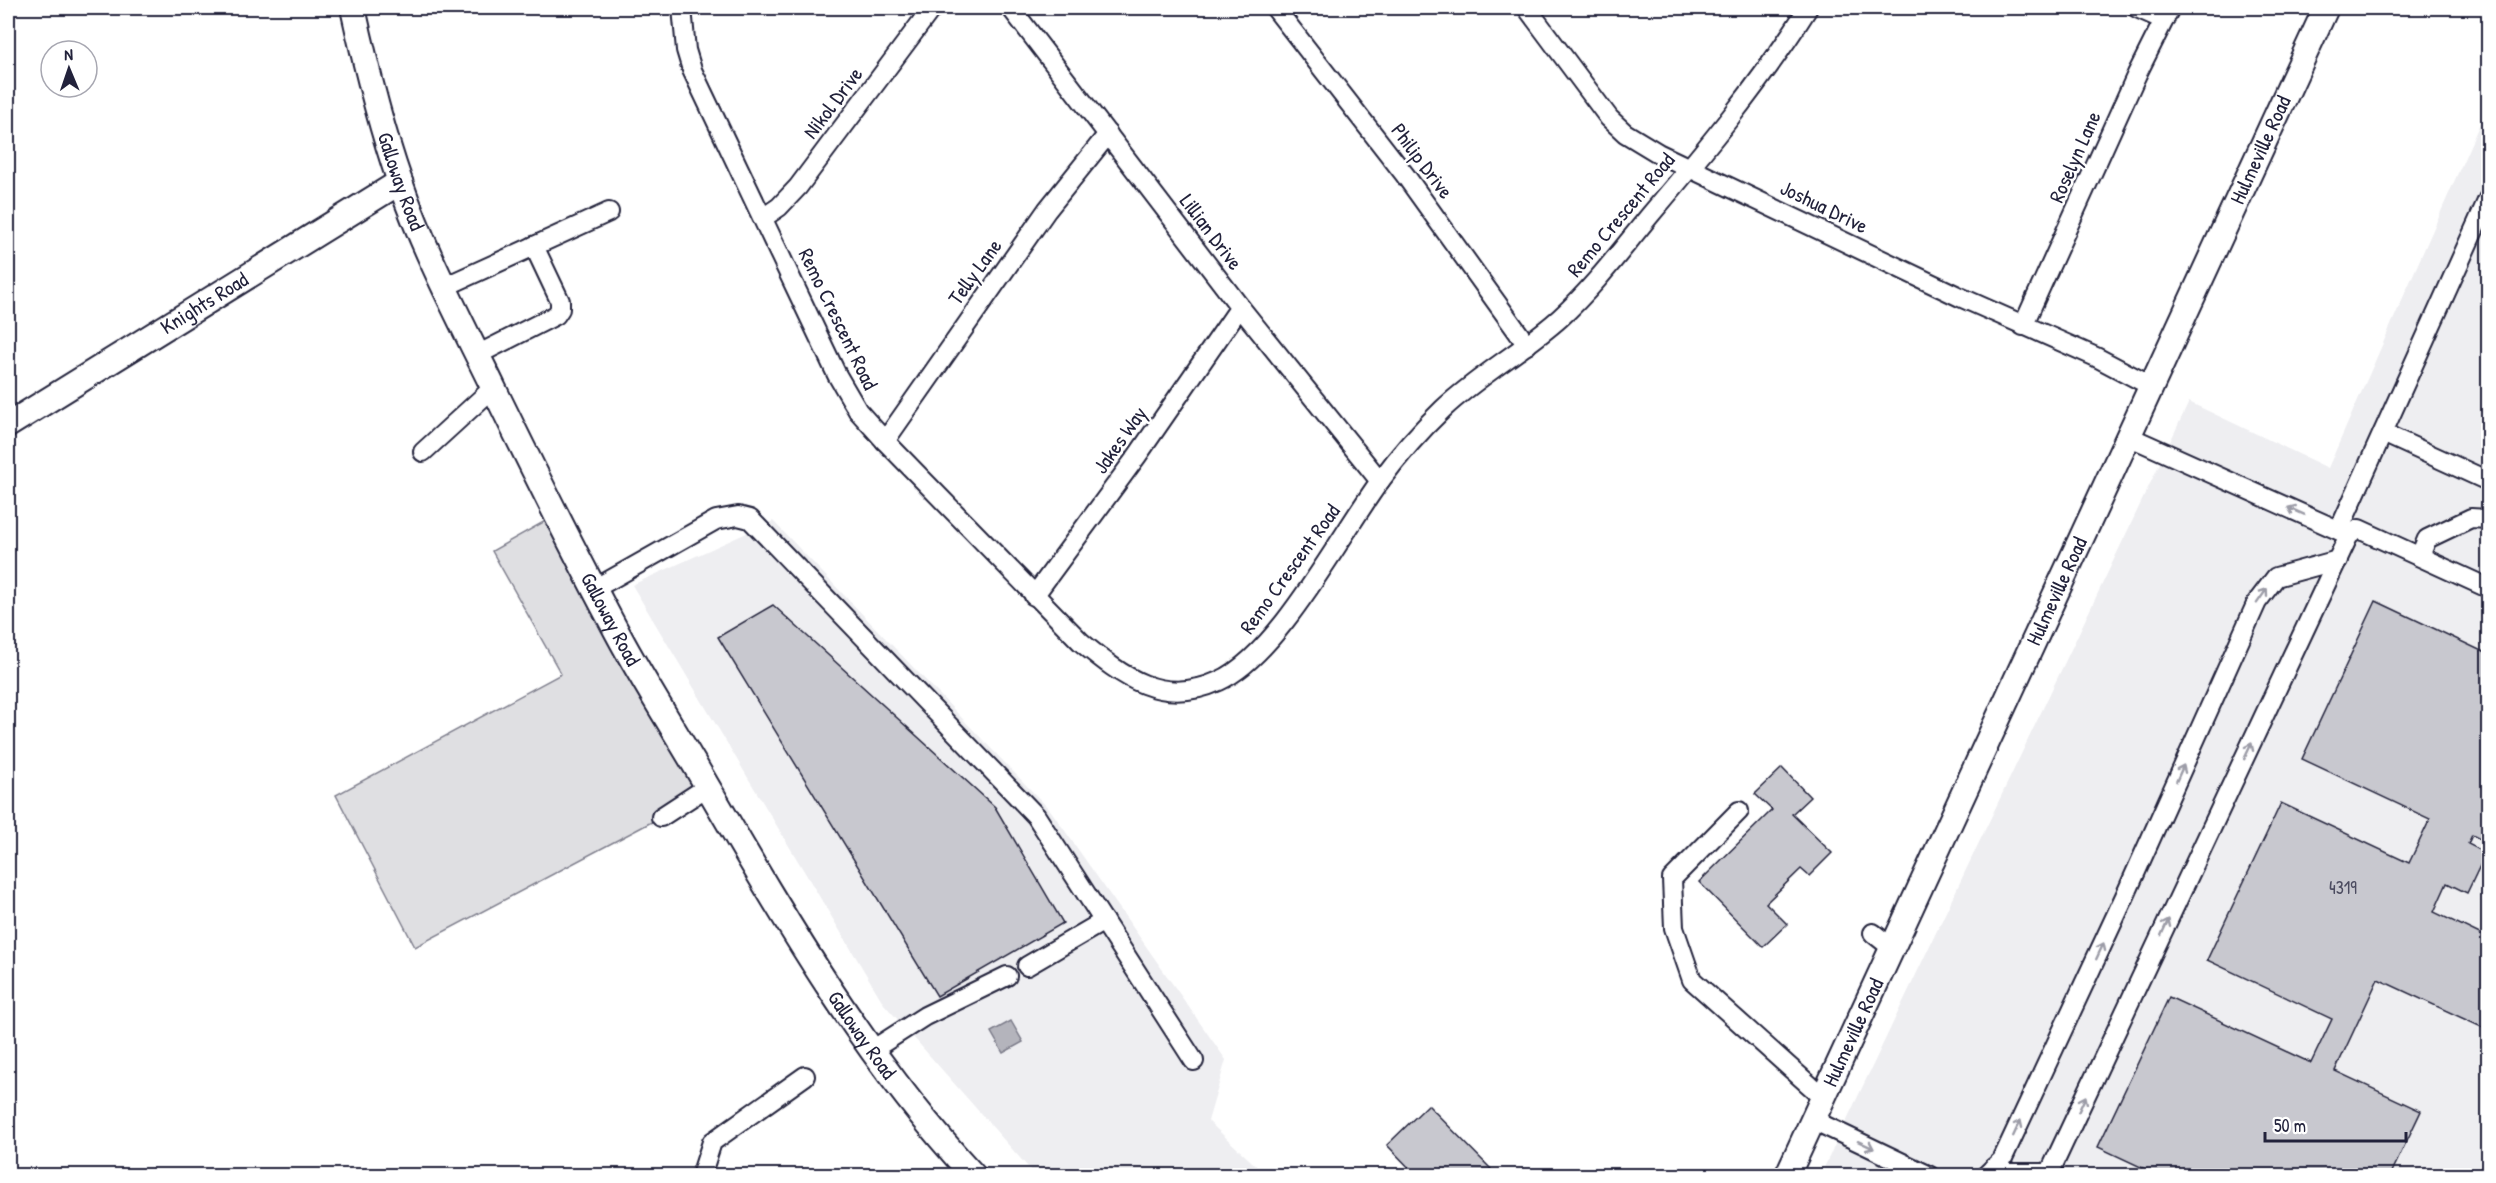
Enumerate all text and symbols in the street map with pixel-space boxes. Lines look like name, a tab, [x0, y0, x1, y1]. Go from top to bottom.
north arrow	[39, 39, 99, 99]
text: N	[64, 43, 74, 65]
street label: Nikol Drive	[796, 61, 869, 145]
street label: Hulmeville Road	[2222, 91, 2298, 209]
street label: Roselyn Lane	[2042, 107, 2108, 207]
street label: Philip Drive	[1385, 117, 1460, 204]
street label: Galloway Road	[371, 129, 432, 235]
street label: Remo Crescent Road	[1560, 146, 1681, 283]
street label: Joshua Drive	[1776, 173, 1873, 240]
street label: Lillian Drive	[1173, 188, 1250, 276]
street label: Telly Lane	[941, 233, 1008, 311]
street label: Remo Crescent Road	[792, 243, 885, 394]
street label: Knights Road	[155, 265, 253, 341]
street label: Jakes Way	[1086, 400, 1153, 479]
street label: Remo Crescent Road	[1233, 498, 1347, 640]
one-way arrow	[2287, 504, 2305, 516]
street label: Hulmeville Road	[2019, 532, 2094, 650]
street label: Galloway Road	[574, 567, 648, 671]
one-way arrow	[2256, 589, 2268, 605]
one-way arrow	[2242, 742, 2254, 760]
one-way arrow	[2175, 765, 2186, 783]
house number: 4319	[2329, 875, 2357, 900]
one-way arrow	[2159, 919, 2171, 937]
one-way arrow	[2094, 942, 2106, 960]
street label: Hulmeville Road	[1815, 973, 1890, 1091]
street label: Galloway Road	[821, 985, 903, 1085]
one-way arrow	[2076, 1095, 2088, 1113]
scale bar	[2265, 1105, 2406, 1143]
text: 50 m	[2274, 1113, 2306, 1138]
one-way arrow	[2012, 1119, 2024, 1137]
one-way arrow	[1856, 1140, 1874, 1152]

